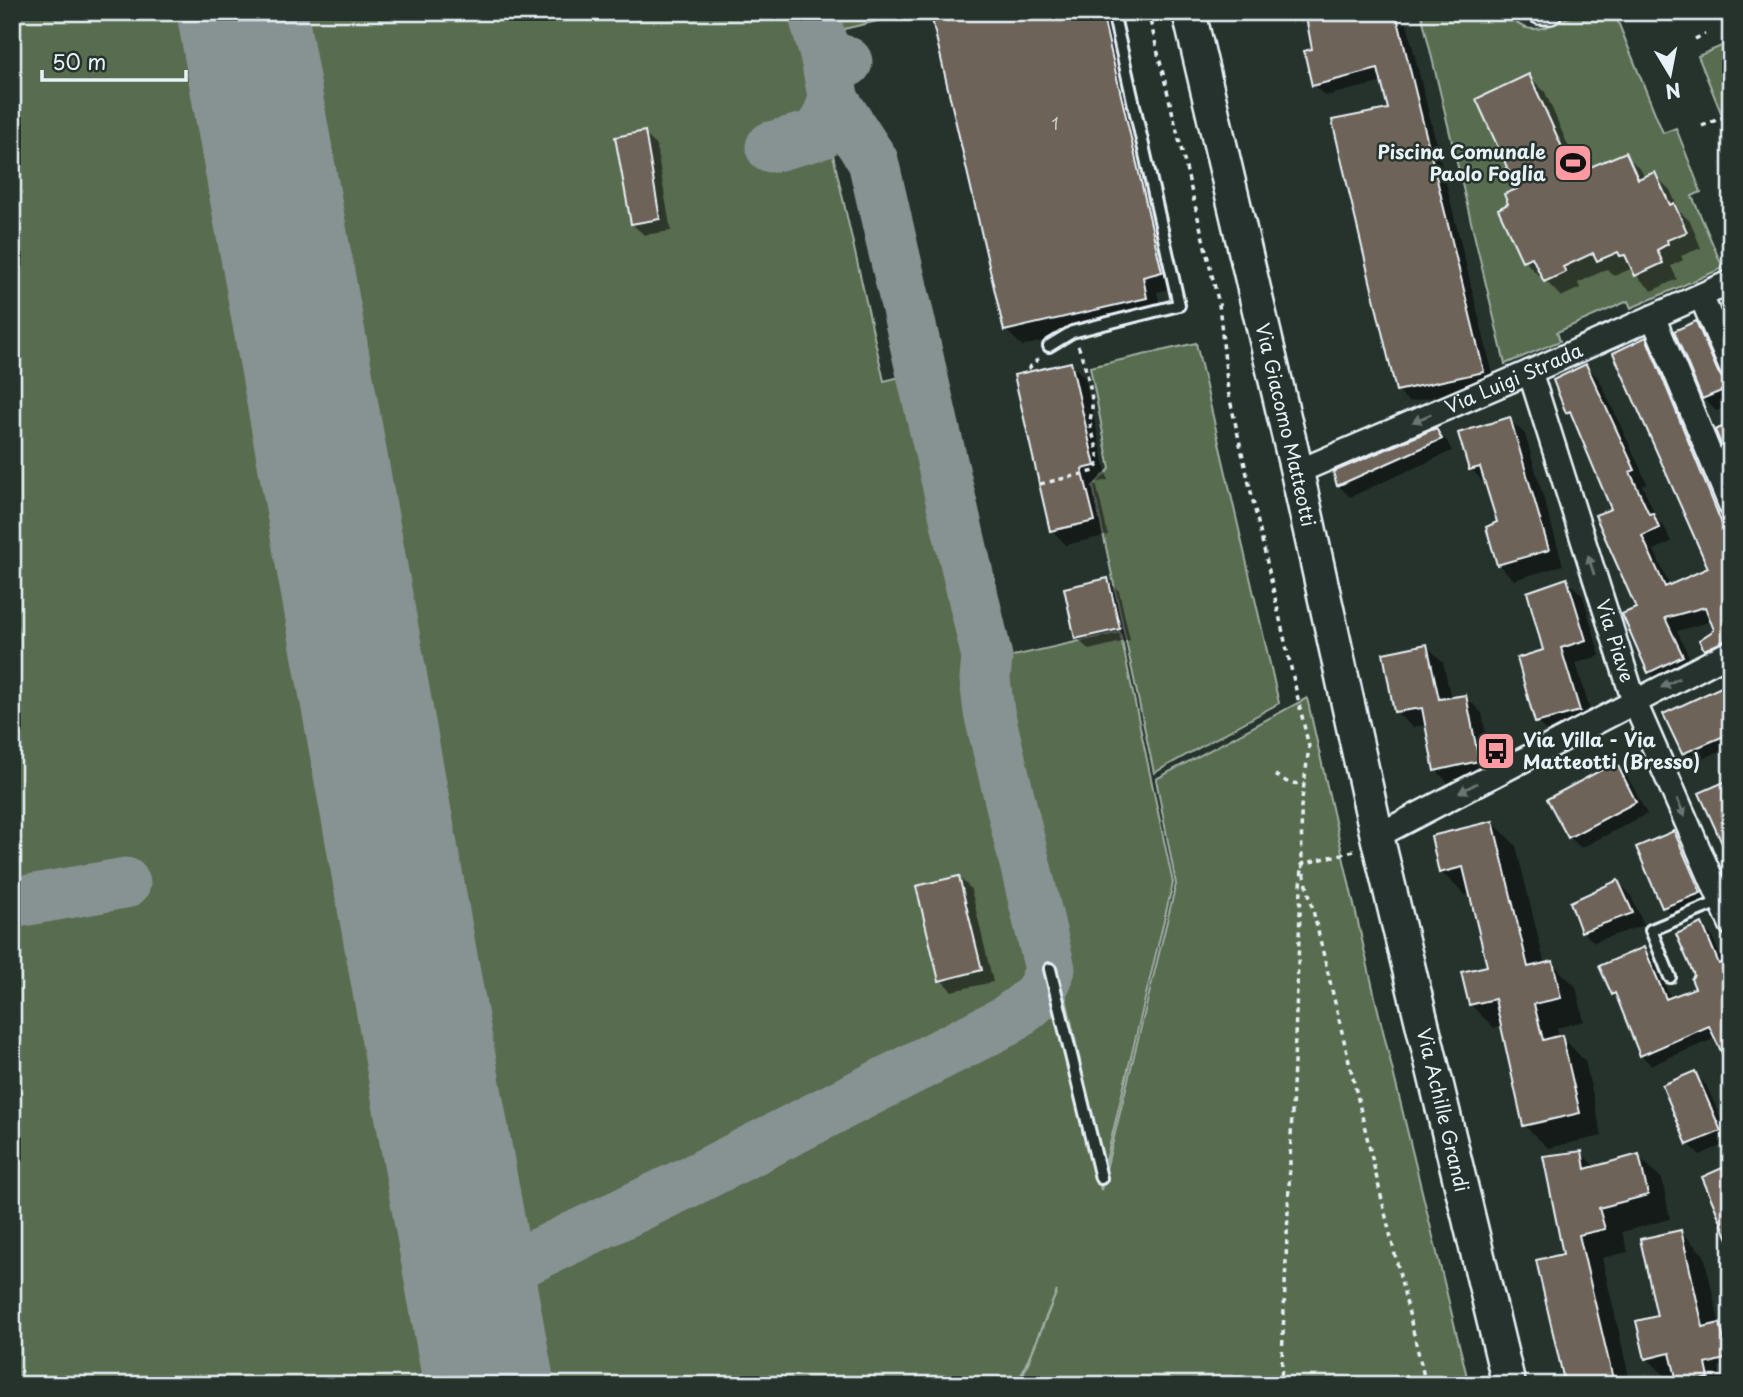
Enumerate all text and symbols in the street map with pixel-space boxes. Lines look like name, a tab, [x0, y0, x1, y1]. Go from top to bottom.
scale bar	[42, 38, 186, 82]
north arrow	[1634, 38, 1704, 108]
text: 50 m	[52, 45, 106, 77]
text: N	[1663, 77, 1683, 107]
house number: 1	[1051, 111, 1059, 135]
place label: Piscina Comunale Paolo Foglia	[1378, 137, 1546, 187]
sports icon: Piscina Comunale Paolo Foglia	[1552, 142, 1594, 184]
street label: Via Giacomo Matteotti	[1249, 320, 1324, 529]
street label: Via Luigi Strada	[1440, 335, 1587, 420]
one-way arrow	[1412, 412, 1432, 424]
one-way arrow	[1586, 555, 1596, 576]
street label: Via Piave	[1590, 595, 1642, 686]
one-way arrow	[1660, 677, 1680, 688]
place label: Via Villa - Via Matteotti (Bresso)	[1523, 725, 1700, 775]
bus stop icon: Via Villa - Via Matteotti (Bresso)	[1475, 730, 1517, 772]
one-way arrow	[1458, 782, 1478, 793]
one-way arrow	[1675, 798, 1687, 818]
street label: Via Achille Grandi	[1411, 1025, 1477, 1194]

